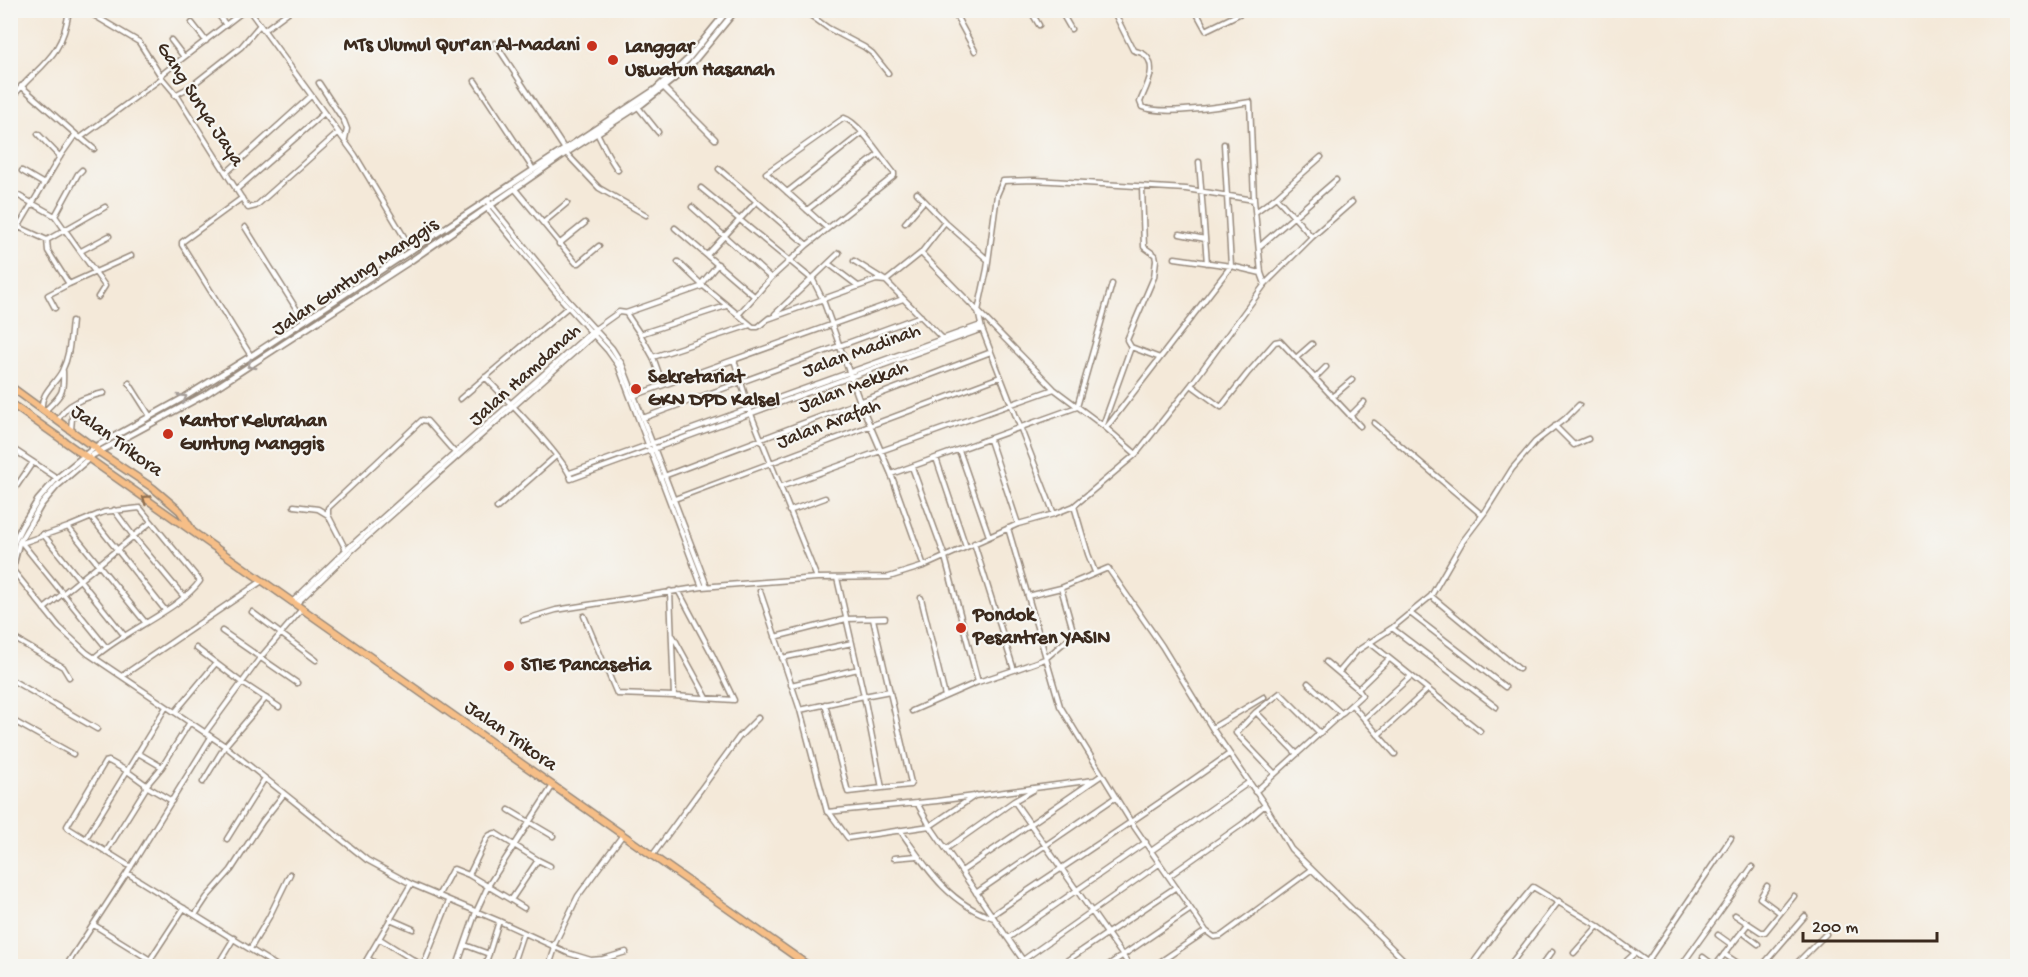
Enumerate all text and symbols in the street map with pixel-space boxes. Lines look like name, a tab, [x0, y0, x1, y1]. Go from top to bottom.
place label: MTs Ulumul Qur'an Al-Madani	[344, 35, 580, 58]
place label: Langgar Uswatun Hasanah	[625, 37, 775, 83]
street label: Gang Surya Jaya	[150, 39, 248, 172]
marker: MTs Ulumul Qur'an Al-Madani	[585, 39, 599, 53]
marker: Langgar Uswatun Hasanah	[606, 53, 620, 67]
street label: Jalan Guntung Manggis	[269, 214, 444, 342]
street label: Jalan Hamdanah	[465, 320, 587, 432]
street label: Jalan Madinah	[800, 320, 924, 384]
one-way arrow	[246, 357, 257, 369]
street label: Jalan Mekkah	[796, 357, 912, 419]
place label: Sekretariat GKN DPD Kalsel	[648, 367, 780, 413]
marker: Sekretariat GKN DPD Kalsel	[629, 382, 643, 396]
one-way arrow	[177, 393, 187, 405]
street label: Jalan Arafah	[774, 395, 884, 455]
street label: Jalan Trikora	[66, 401, 167, 484]
place label: Kantor Kelurahan Guntung Manggis	[179, 411, 327, 457]
marker: Kantor Kelurahan Guntung Manggis	[161, 427, 175, 441]
one-way arrow	[141, 495, 152, 506]
place label: Pondok Pesantren YASIN	[972, 605, 1110, 651]
marker: Pondok Pesantren YASIN	[954, 621, 968, 635]
place label: STIE Pancasetia	[521, 655, 652, 678]
marker: STIE Pancasetia	[502, 659, 516, 673]
street label: Jalan Trikora	[459, 697, 562, 778]
scale bar	[1803, 905, 1936, 943]
text: 200 m	[1812, 918, 1859, 939]

